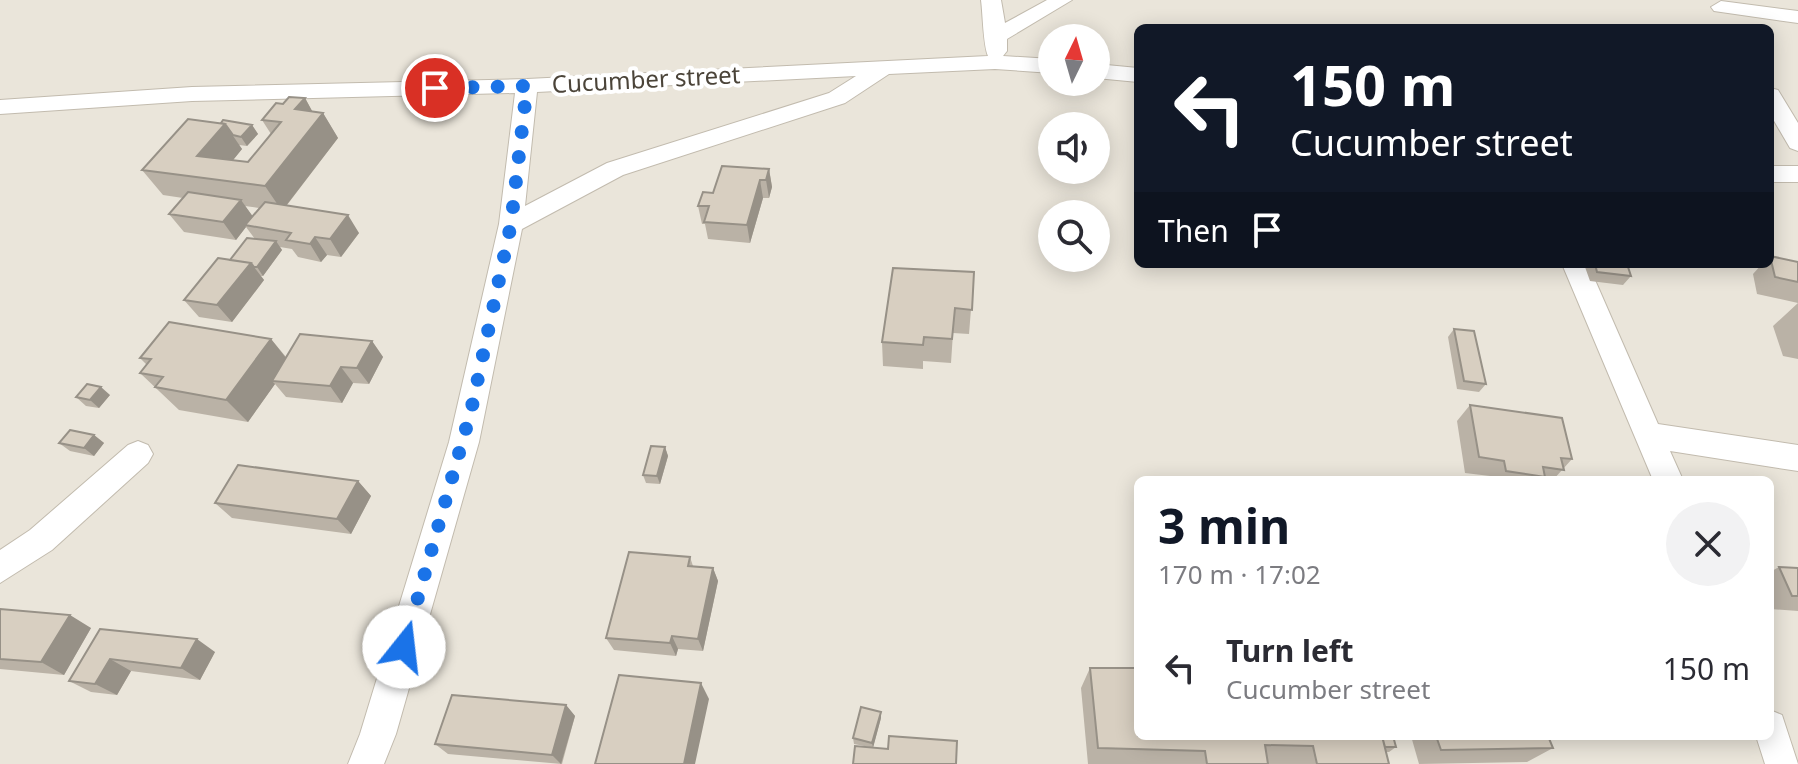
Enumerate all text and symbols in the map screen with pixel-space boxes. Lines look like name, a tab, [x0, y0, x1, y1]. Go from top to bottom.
north arrow	[1038, 24, 1110, 96]
map controls	[1038, 24, 1110, 272]
text: 150 m	[1290, 46, 1455, 122]
pin	[401, 54, 469, 122]
icon: left	[1158, 56, 1262, 160]
street label: Cucumber street	[551, 57, 741, 100]
icon: arrive	[413, 66, 457, 110]
button: sound	[1038, 112, 1110, 184]
text: Cucumber street	[1290, 118, 1573, 167]
button: search	[1038, 200, 1110, 272]
icon: arrive	[1245, 208, 1289, 252]
text: Then	[1158, 210, 1229, 251]
text: 3 min	[1158, 493, 1290, 558]
button: close	[1666, 502, 1750, 586]
text: 170 m · 17:02	[1158, 556, 1321, 592]
position arrow	[362, 605, 446, 689]
text: Turn left	[1226, 630, 1354, 671]
icon: left	[1158, 646, 1202, 690]
text: 150 m	[1663, 648, 1750, 689]
text: Cucumber street	[1226, 671, 1430, 707]

